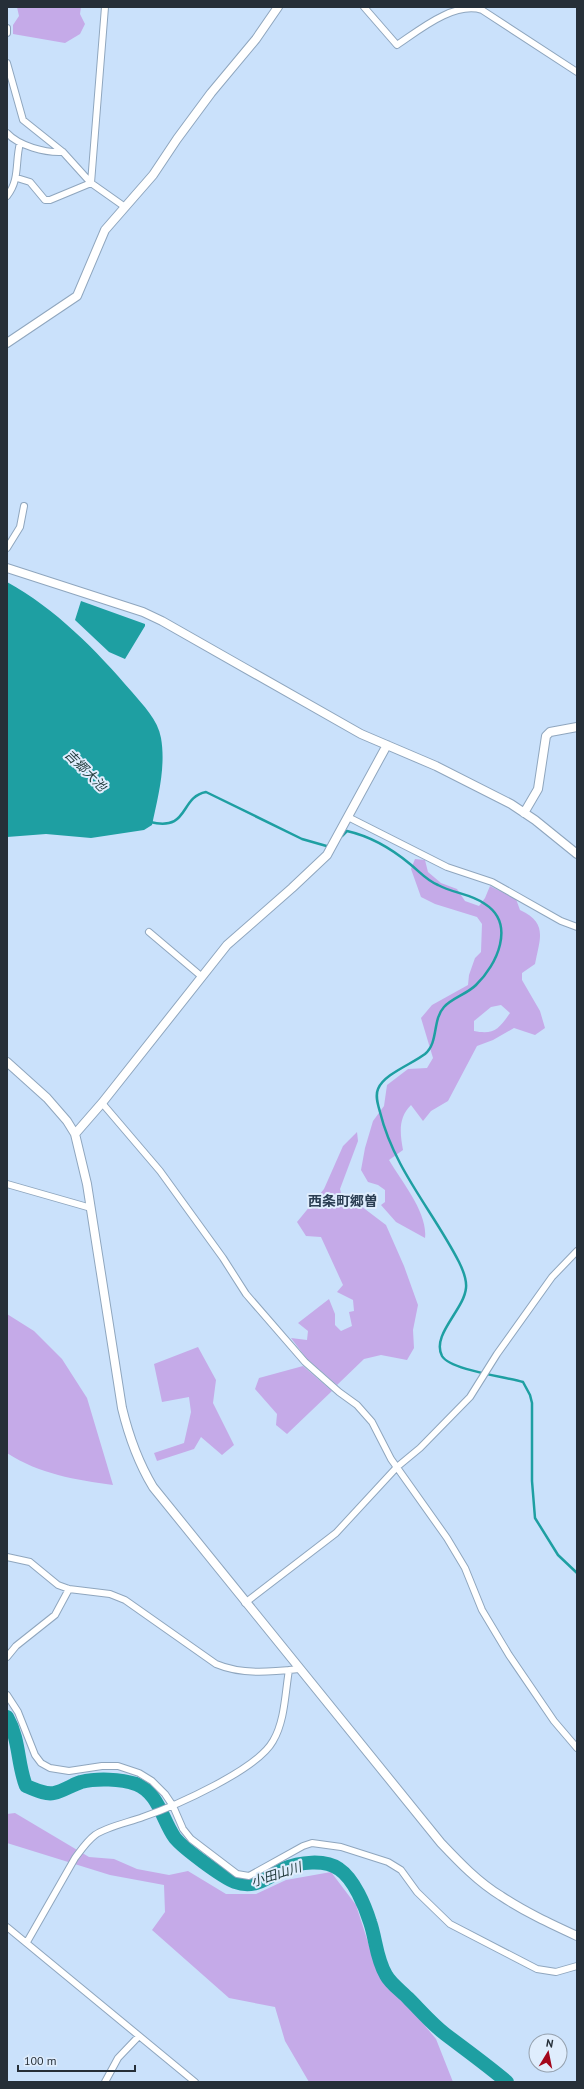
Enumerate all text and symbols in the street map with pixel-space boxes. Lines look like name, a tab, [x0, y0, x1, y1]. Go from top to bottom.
water label: 吉郷大池	[61, 746, 111, 796]
district label: 西条町郷曽	[308, 1192, 378, 1210]
water label: 小田山川	[249, 1858, 305, 1891]
north arrow	[528, 2033, 568, 2073]
text: N	[545, 2036, 555, 2051]
scale bar	[18, 2047, 135, 2073]
text: 100 m	[24, 2053, 57, 2068]

